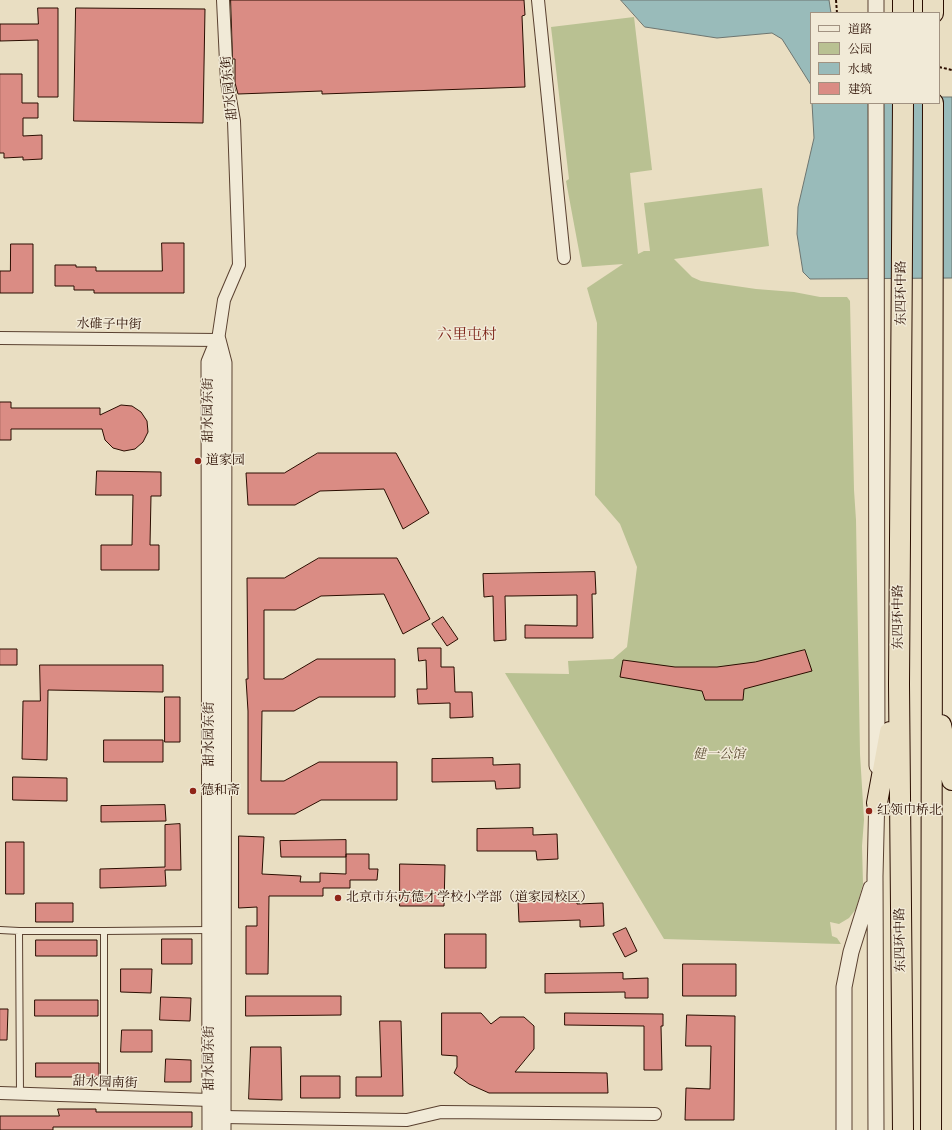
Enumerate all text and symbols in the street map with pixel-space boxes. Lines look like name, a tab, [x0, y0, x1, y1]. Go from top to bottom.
legend	[810, 12, 940, 104]
text: 道路	[848, 21, 872, 37]
text: 公园	[848, 41, 872, 57]
street label: 甜水园东街	[219, 55, 241, 121]
text: 水域	[848, 61, 872, 77]
text: 建筑	[848, 81, 872, 97]
street label: 东四环中路	[894, 261, 910, 325]
street label: 水碓子中街	[76, 317, 142, 333]
district label: 六里屯村	[437, 327, 497, 345]
street label: 甜水园东街	[201, 378, 217, 442]
place label: 道家园	[206, 453, 245, 469]
marker: 道家园	[193, 456, 203, 466]
street label: 东四环中路	[891, 585, 907, 649]
street label: 甜水园东街	[202, 702, 218, 766]
park label: 健一公馆	[693, 747, 745, 763]
place label: 德和斋	[201, 783, 240, 799]
marker: 德和斋	[188, 786, 198, 796]
place label: 红领巾桥北	[877, 803, 942, 819]
marker: 红领巾桥北	[864, 806, 874, 816]
place label: 北京市东方德才学校小学部（道家园校区）	[346, 890, 593, 906]
marker: 北京市东方德才学校小学部（道家园校区）	[333, 893, 343, 903]
street label: 东四环中路	[893, 907, 909, 973]
street label: 甜水园东街	[202, 1026, 218, 1090]
street label: 甜水园南街	[72, 1074, 138, 1092]

